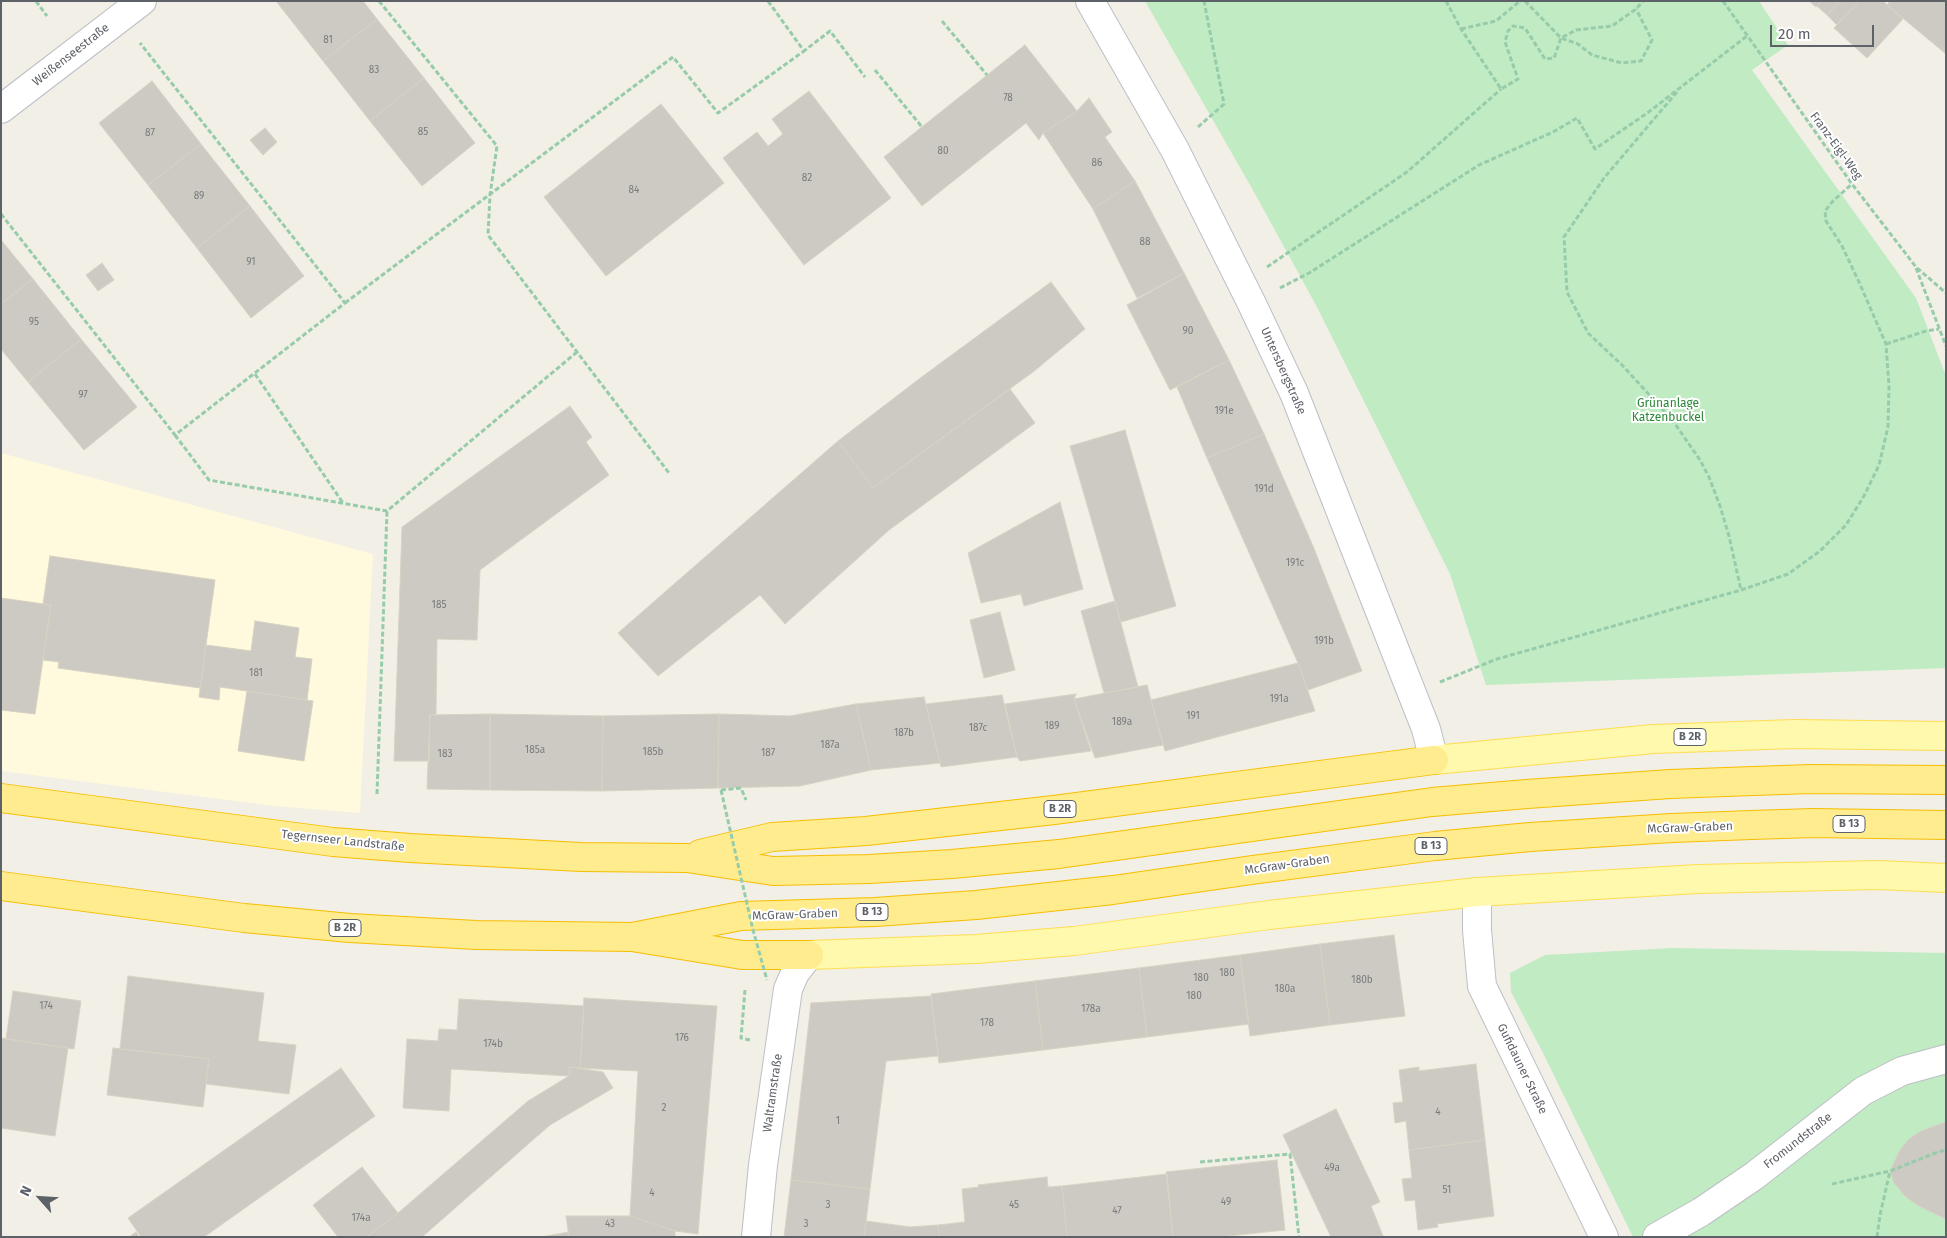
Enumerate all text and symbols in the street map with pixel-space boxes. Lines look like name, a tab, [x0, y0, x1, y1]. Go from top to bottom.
scale bar	[1772, 15, 1876, 47]
street label: Weißenseestraße	[30, 21, 112, 89]
text: 20 m	[1778, 25, 1811, 43]
house number: 81	[323, 34, 333, 46]
house number: 83	[369, 64, 379, 76]
house number: 78	[1003, 92, 1013, 104]
street label: Franz-Eigl-Weg	[1807, 110, 1865, 182]
house number: 85	[418, 126, 428, 138]
house number: 87	[145, 127, 155, 139]
house number: 80	[937, 145, 949, 157]
house number: 86	[1092, 157, 1102, 169]
house number: 82	[802, 172, 812, 184]
house number: 84	[629, 184, 639, 196]
house number: 89	[194, 190, 204, 202]
house number: 88	[1139, 236, 1151, 248]
house number: 91	[246, 256, 256, 268]
house number: 95	[29, 316, 39, 328]
house number: 90	[1183, 325, 1193, 337]
street label: Untersbergstraße	[1257, 325, 1309, 417]
house number: 97	[78, 389, 88, 401]
park label: Grünanlage Katzenbuckel	[1632, 397, 1704, 425]
house number: 191e	[1214, 405, 1234, 417]
house number: 191d	[1254, 483, 1274, 495]
house number: 191c	[1286, 557, 1304, 569]
house number: 185	[432, 599, 446, 611]
house number: 191b	[1314, 635, 1334, 647]
house number: 181	[249, 667, 263, 679]
house number: 191a	[1269, 693, 1289, 705]
house number: 191	[1186, 710, 1200, 722]
house number: 189a	[1112, 716, 1132, 728]
house number: 189	[1045, 720, 1059, 732]
house number: 187c	[969, 722, 987, 734]
house number: 187b	[894, 727, 914, 739]
road number: B 2R	[1674, 729, 1706, 746]
house number: 187a	[820, 739, 840, 751]
house number: 185a	[525, 744, 545, 756]
house number: 185b	[643, 746, 663, 758]
house number: 187	[761, 747, 775, 759]
house number: 183	[438, 748, 452, 760]
road number: B 2R	[1044, 801, 1076, 818]
road number: B 13	[1833, 816, 1865, 832]
street label: McGraw-Graben	[1647, 819, 1733, 837]
street label: Tegernseer Landstraße	[281, 827, 405, 855]
road number: B 13	[1415, 838, 1447, 854]
street label: McGraw-Graben	[1244, 852, 1330, 878]
road number: B 13	[856, 904, 888, 920]
street label: McGraw-Graben	[752, 906, 838, 924]
road number: B 2R	[329, 920, 361, 936]
house number: 180	[1219, 967, 1235, 979]
house number: 180	[1193, 972, 1209, 984]
house number: 180b	[1351, 974, 1373, 986]
house number: 180a	[1275, 983, 1295, 995]
house number: 180	[1186, 990, 1202, 1002]
house number: 174	[39, 1000, 53, 1012]
house number: 178a	[1081, 1003, 1101, 1015]
house number: 178	[980, 1017, 994, 1029]
street label: Gufidauner Straße	[1494, 1021, 1550, 1117]
house number: 176	[675, 1032, 689, 1044]
house number: 174b	[483, 1038, 503, 1050]
street label: Waltramstraße	[760, 1053, 786, 1133]
house number: 2	[662, 1102, 666, 1114]
house number: 4	[1435, 1106, 1441, 1118]
street label: Fromundstraße	[1761, 1110, 1835, 1172]
house number: 1	[836, 1115, 840, 1127]
house number: 49a	[1324, 1162, 1340, 1174]
north arrow	[15, 1173, 65, 1223]
text: N	[16, 1183, 36, 1199]
house number: 51	[1443, 1184, 1451, 1196]
house number: 4	[649, 1187, 655, 1199]
house number: 49	[1221, 1196, 1231, 1208]
house number: 3	[826, 1199, 830, 1211]
house number: 45	[1009, 1199, 1019, 1211]
house number: 47	[1112, 1205, 1122, 1217]
house number: 174a	[351, 1212, 371, 1224]
house number: 43	[605, 1218, 615, 1230]
house number: 3	[804, 1218, 808, 1230]

